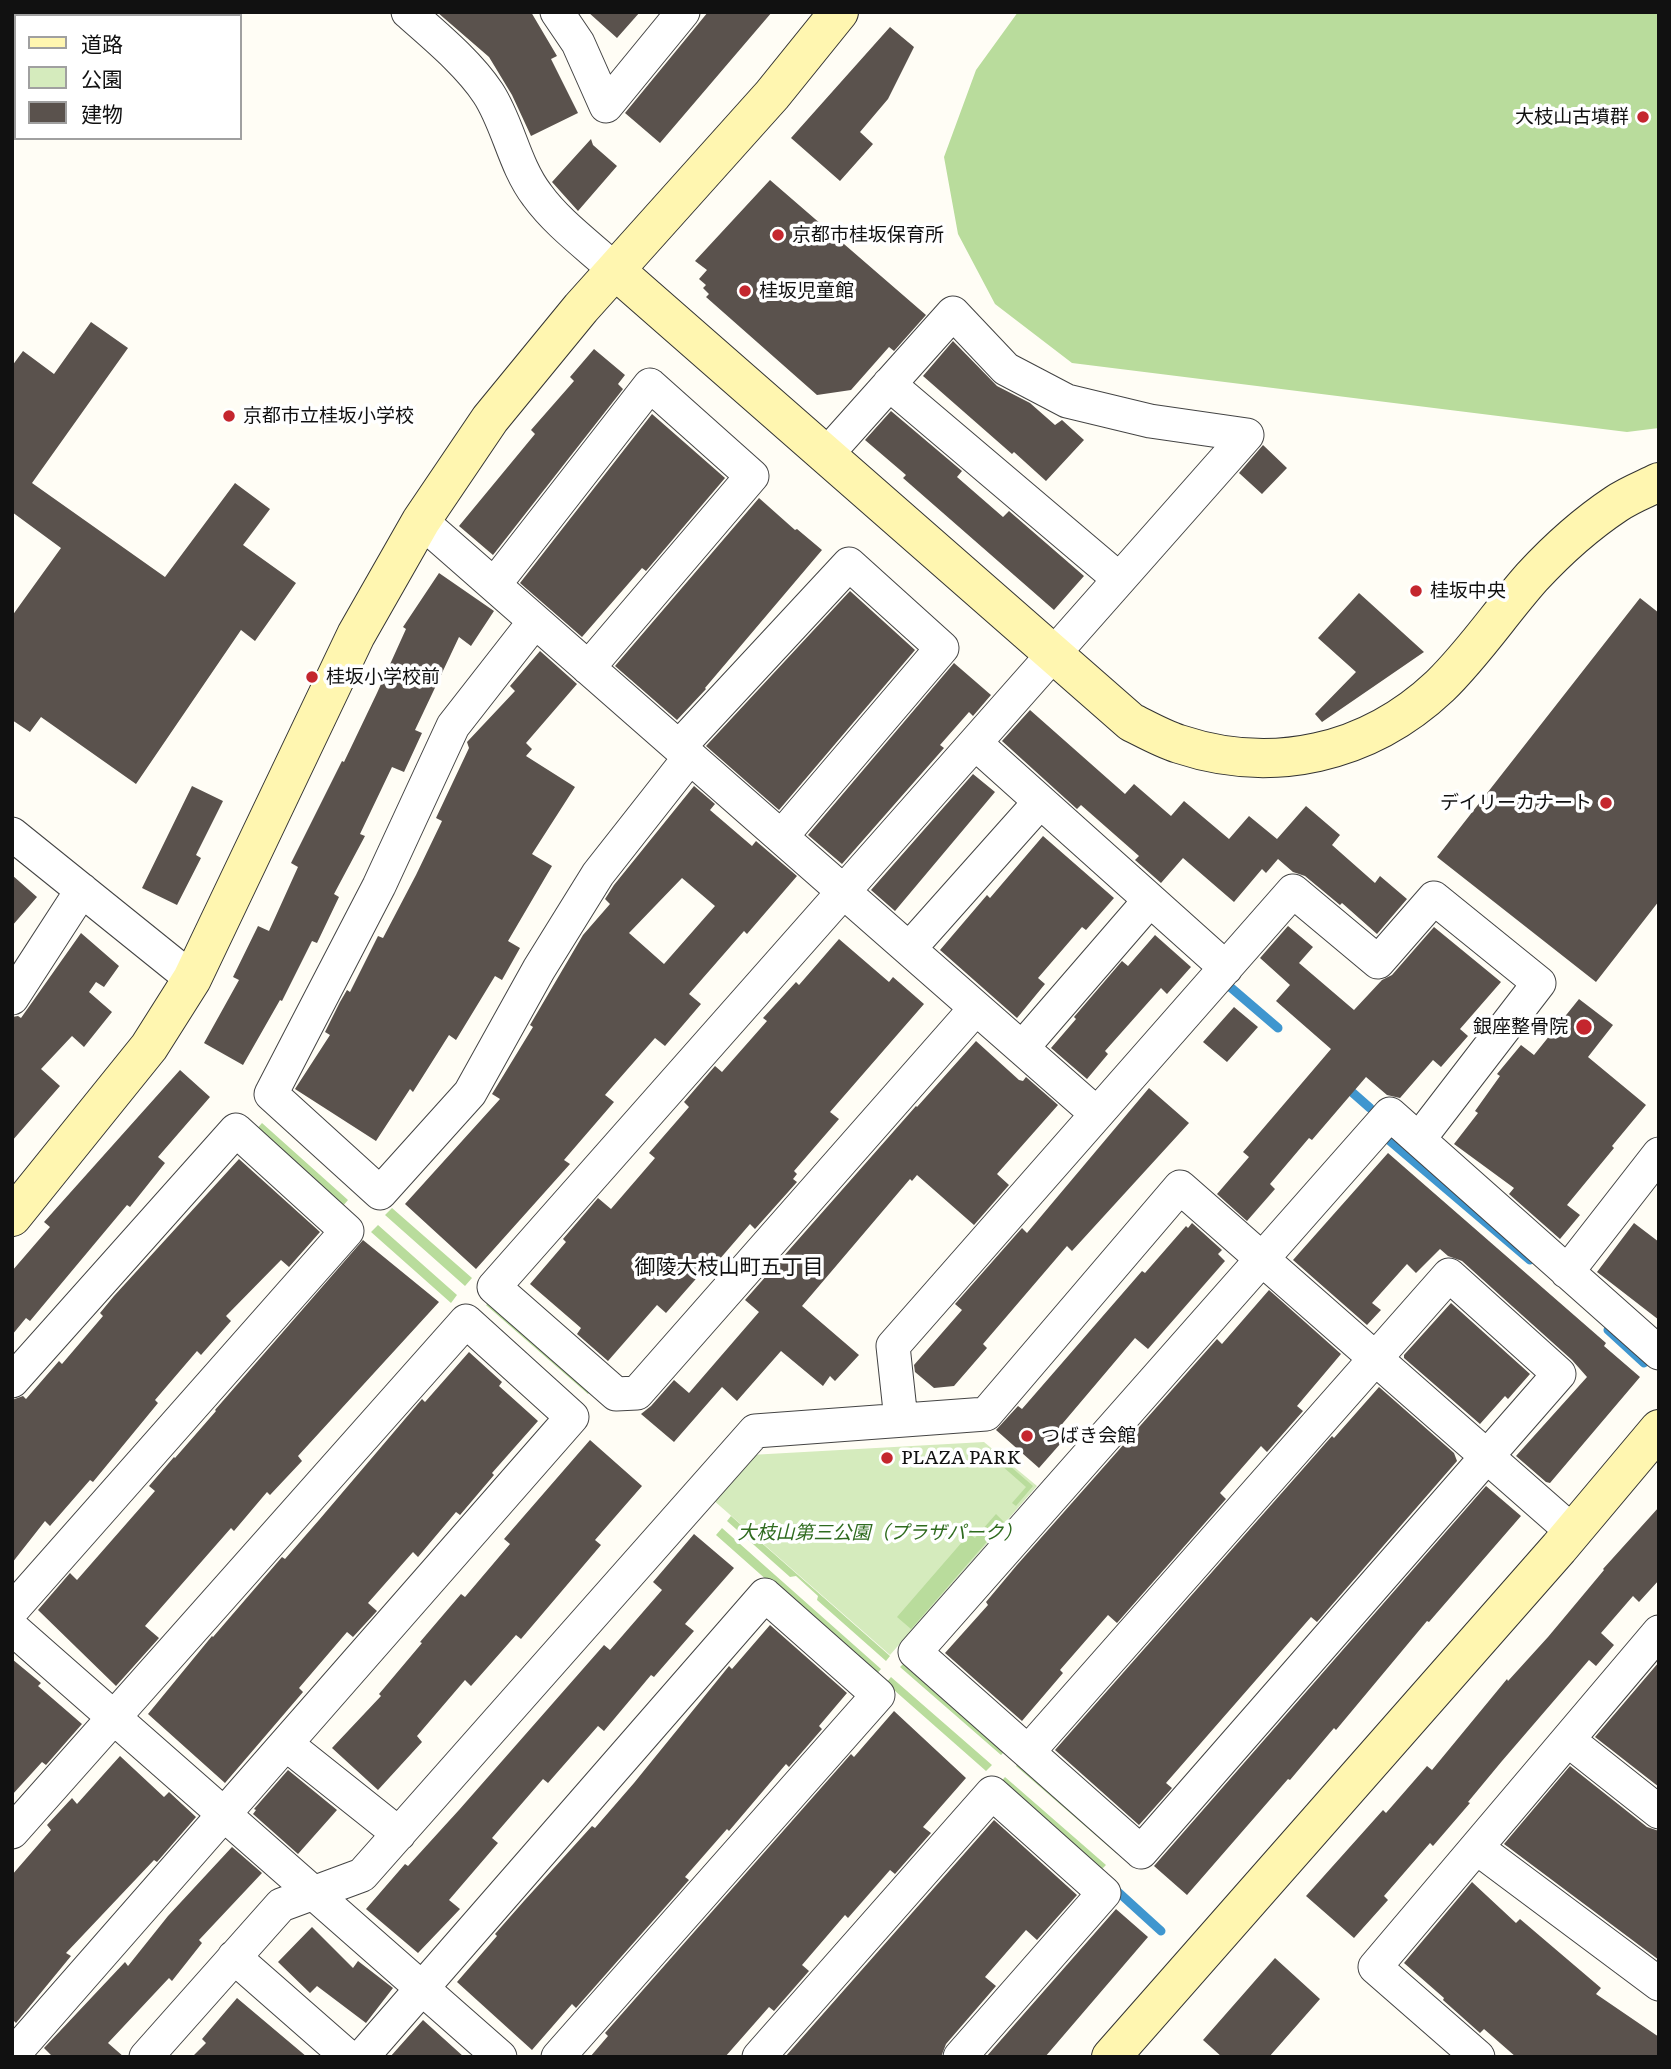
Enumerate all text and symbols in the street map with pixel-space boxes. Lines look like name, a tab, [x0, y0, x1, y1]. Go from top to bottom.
legend	[14, 14, 242, 140]
text: 道路	[81, 27, 123, 58]
text: 公園	[81, 62, 123, 93]
text: 建物	[81, 97, 123, 128]
place label: 大枝山古墳群	[1515, 106, 1629, 128]
marker: 大枝山古墳群	[1635, 109, 1651, 125]
place label: 京都市桂坂保育所	[792, 224, 944, 246]
marker: 京都市桂坂保育所	[770, 227, 786, 243]
place label: 桂坂児童館	[759, 280, 854, 302]
marker: 桂坂児童館	[737, 283, 753, 299]
place label: 京都市立桂坂小学校	[243, 405, 414, 427]
marker: 京都市立桂坂小学校	[221, 408, 237, 424]
place label: 桂坂中央	[1430, 580, 1506, 602]
marker: 桂坂中央	[1408, 583, 1424, 599]
place label: 桂坂小学校前	[326, 666, 440, 688]
marker: 桂坂小学校前	[304, 669, 320, 685]
place label: デイリーカナート	[1440, 792, 1592, 814]
marker: デイリーカナート	[1598, 795, 1614, 811]
place label: 銀座整骨院	[1473, 1016, 1568, 1038]
marker: 銀座整骨院	[1574, 1017, 1594, 1037]
district label: 御陵大枝山町五丁目	[635, 1255, 823, 1281]
place label: つばき会館	[1041, 1425, 1136, 1447]
marker: つばき会館	[1019, 1428, 1035, 1444]
place label: PLAZA PARK	[901, 1447, 1021, 1469]
marker: PLAZA PARK	[879, 1450, 895, 1466]
park label: 大枝山第三公園（プラザパーク）	[738, 1522, 1022, 1544]

